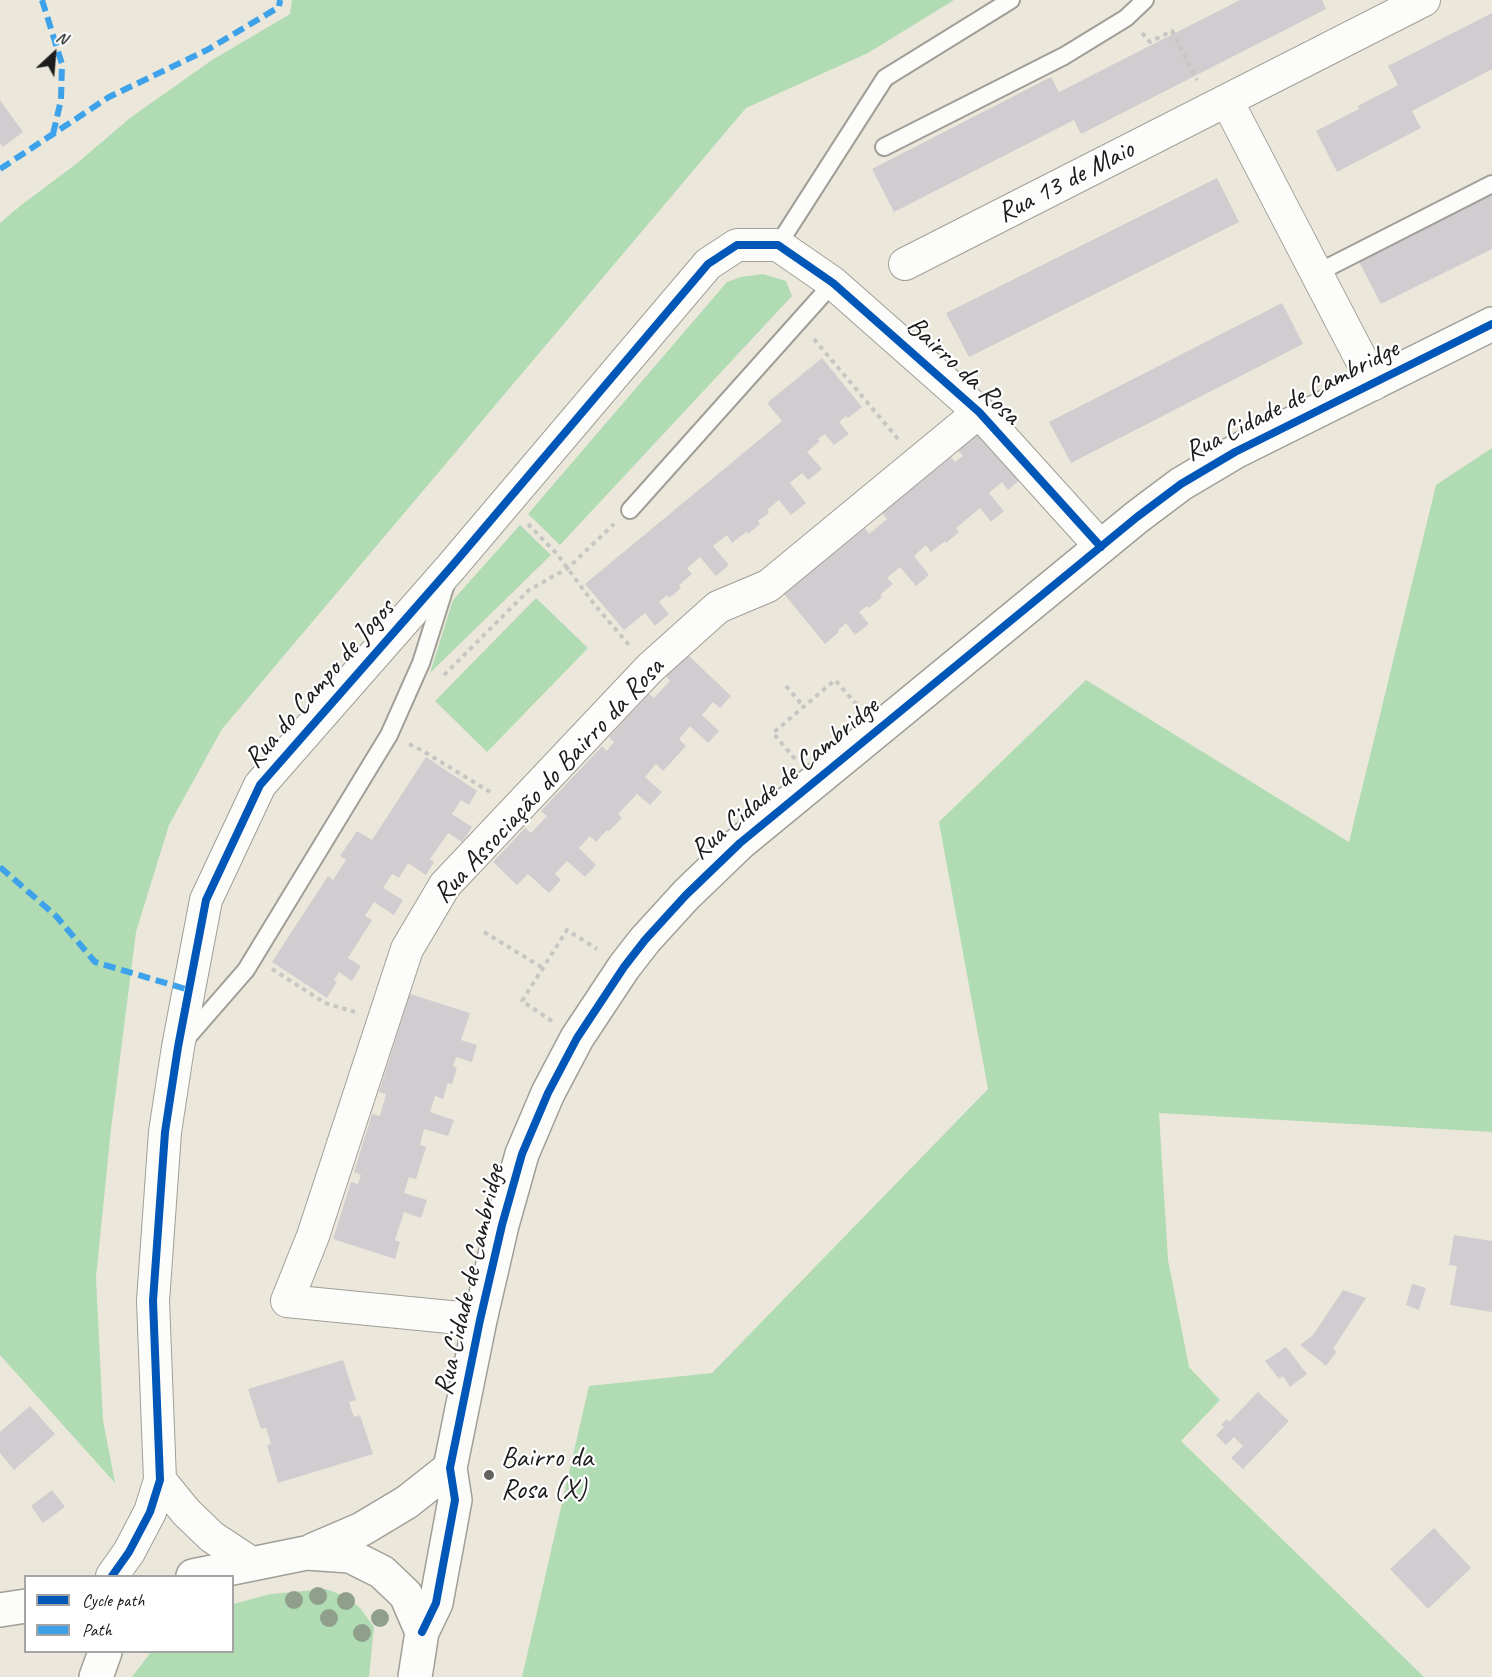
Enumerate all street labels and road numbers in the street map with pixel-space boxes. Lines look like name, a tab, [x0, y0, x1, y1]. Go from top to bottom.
street label: Rua 13 de Maio	[992, 133, 1140, 231]
street label: Bairro da Rosa	[899, 310, 1027, 432]
street label: Rua Cidade de Cambridge	[1179, 333, 1405, 469]
street label: Rua do Campo de Jogos	[237, 593, 403, 775]
street label: Rua Associação do Bairro da Rosa	[426, 651, 672, 911]
street label: Rua Cidade de Cambridge	[684, 690, 886, 868]
street label: Rua Cidade de Cambridge	[427, 1161, 513, 1399]

